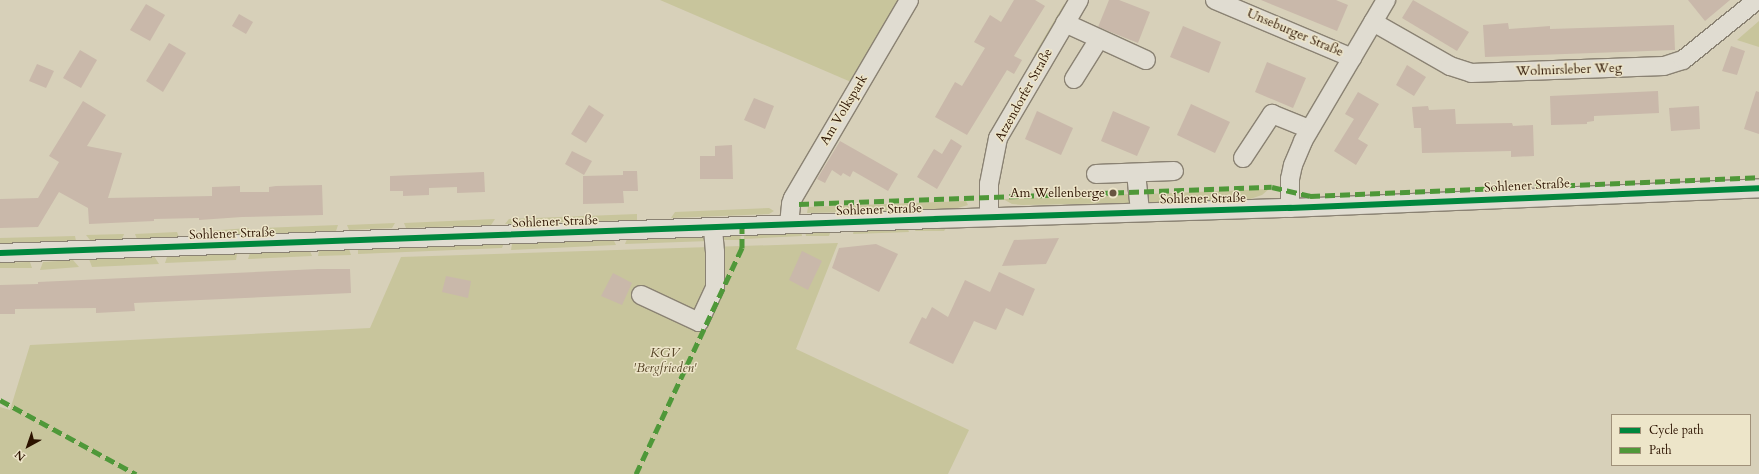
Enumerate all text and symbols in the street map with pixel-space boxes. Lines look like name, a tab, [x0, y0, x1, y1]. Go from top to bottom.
street label: Unseburger Straße	[1244, 6, 1346, 60]
street label: Atzendorfer Straße	[992, 46, 1056, 144]
street label: Wolmirsleber Weg	[1516, 60, 1622, 80]
street label: Am Volkspark	[817, 72, 871, 148]
street label: Sohlener Straße	[1484, 176, 1570, 196]
place label: Am Wellenberge	[1010, 185, 1105, 201]
marker: Am Wellenberge	[1108, 188, 1118, 198]
street label: Sohlener Straße	[1160, 190, 1246, 208]
street label: Sohlener Straße	[836, 201, 922, 219]
street label: Sohlener Straße	[512, 213, 598, 231]
street label: Sohlener Straße	[189, 225, 275, 243]
park label: KGV 'Bergfrieden'	[633, 346, 697, 377]
legend	[1611, 414, 1751, 466]
text: Cycle path	[1649, 422, 1704, 438]
north arrow	[8, 426, 48, 466]
text: Path	[1649, 442, 1672, 458]
text: N	[11, 447, 28, 464]

